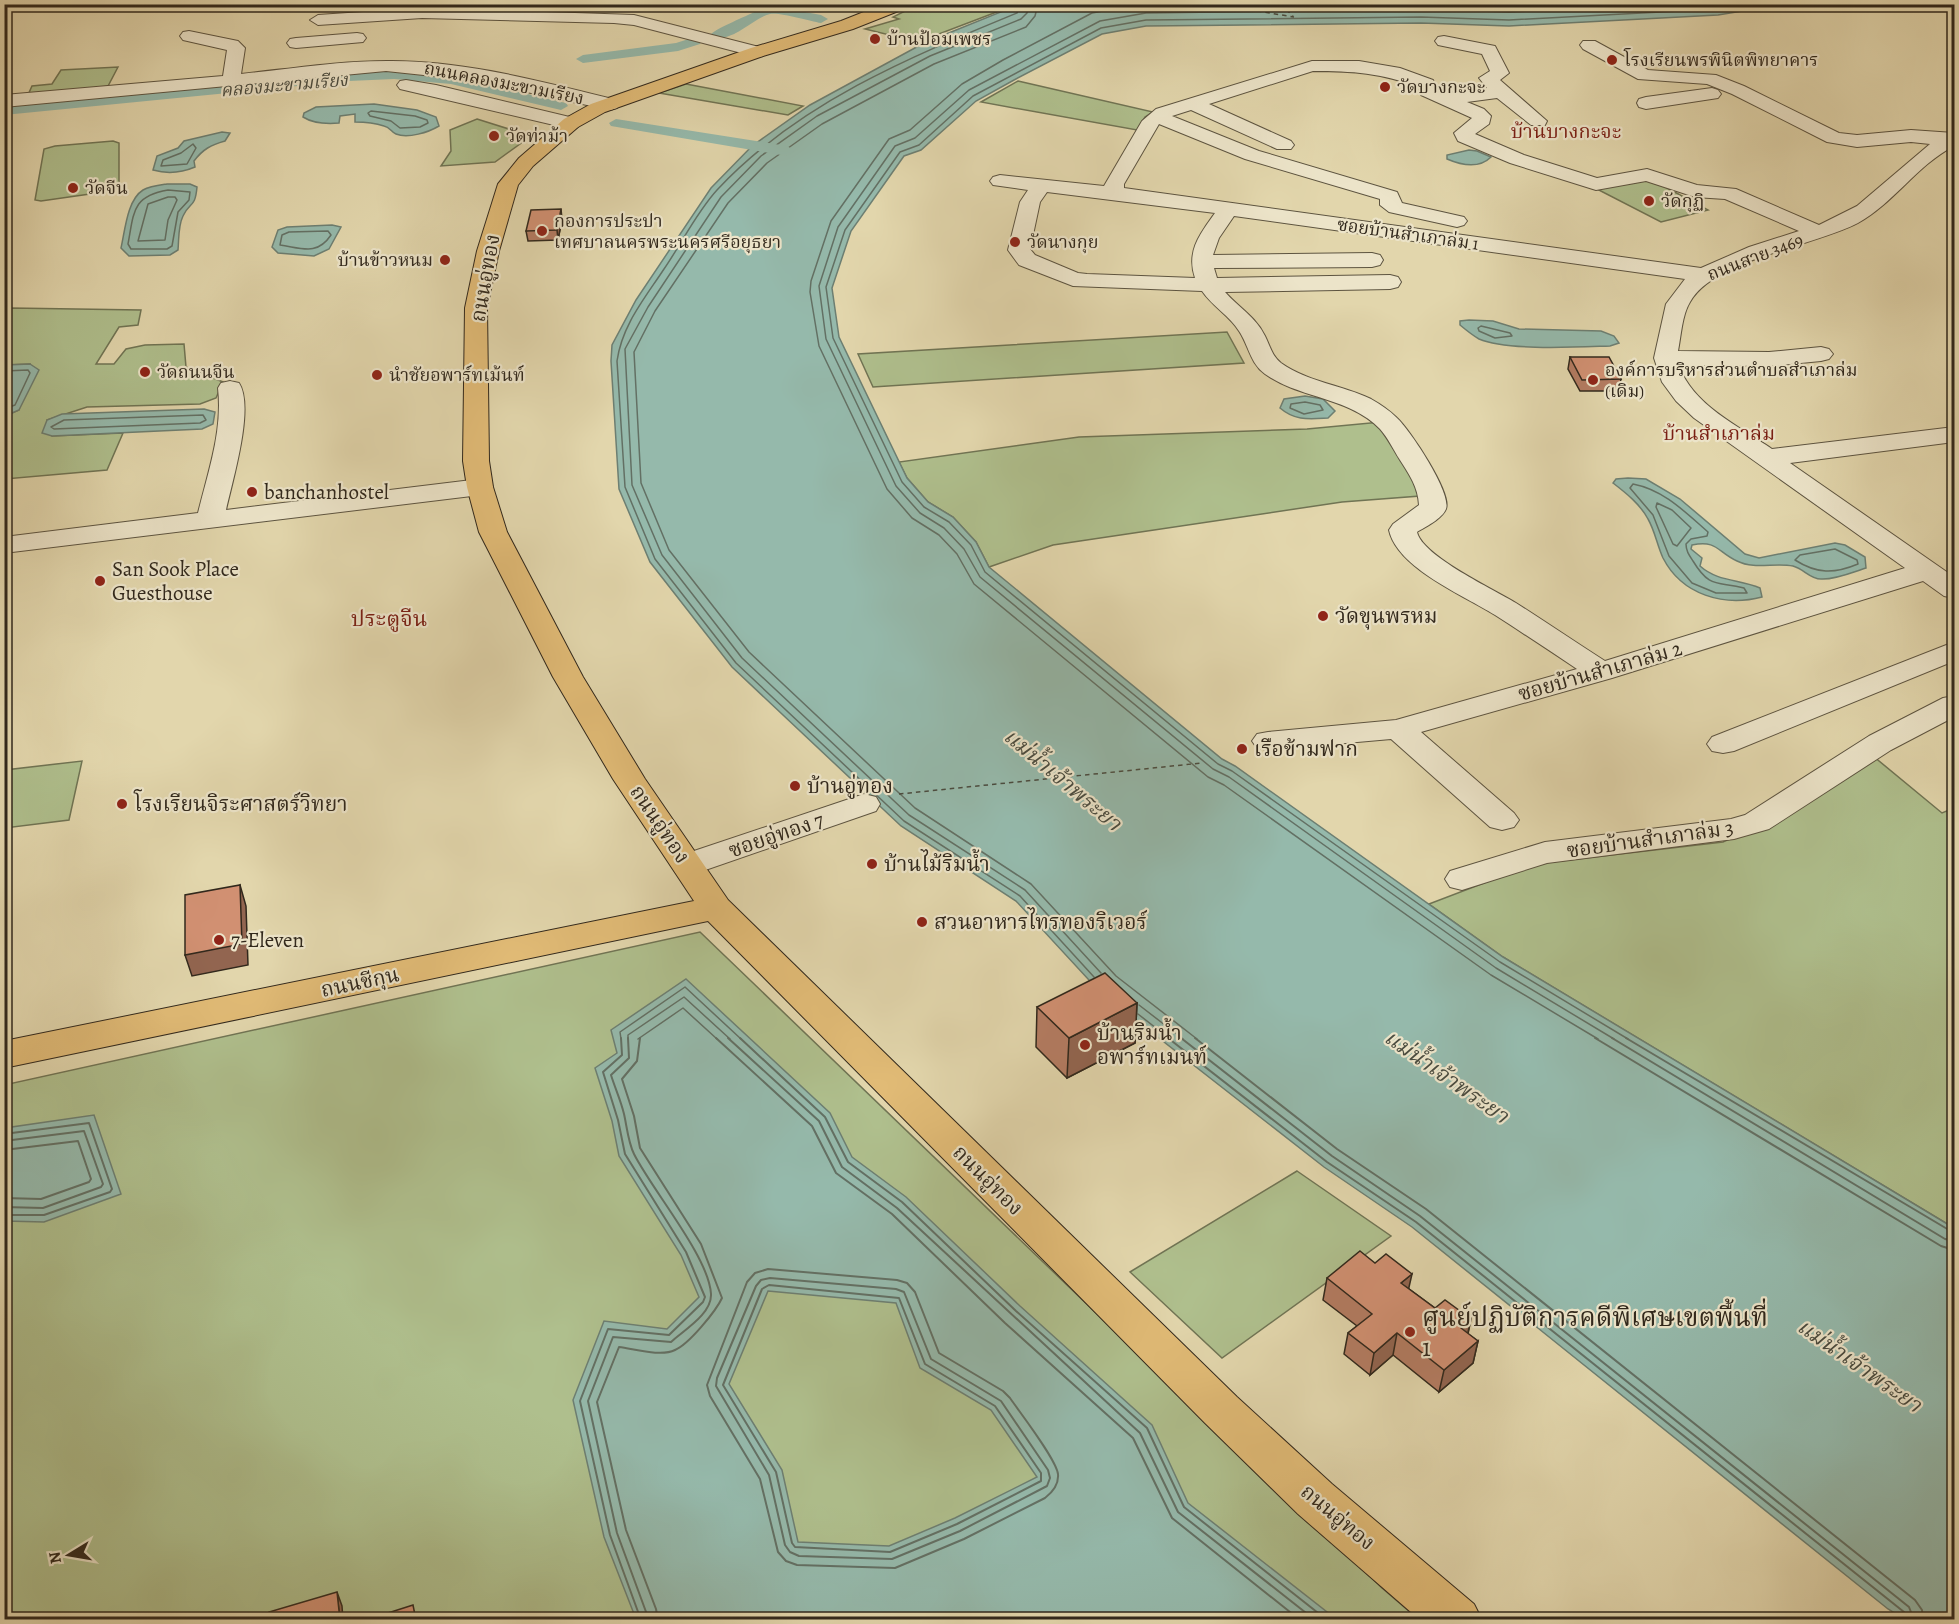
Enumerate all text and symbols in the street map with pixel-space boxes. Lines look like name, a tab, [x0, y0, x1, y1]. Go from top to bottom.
place label: บ้านป้อมเพชร	[887, 27, 991, 51]
marker: บ้านป้อมเพชร	[868, 32, 882, 46]
place label: โรงเรียนพรพินิตพิทยาคาร	[1623, 47, 1818, 72]
marker: โรงเรียนพรพินิตพิทยาคาร	[1605, 53, 1619, 67]
street label: ถนนคลองมะขามเรียง	[422, 56, 586, 110]
water label: คลองมะขามเรียง	[219, 67, 350, 103]
place label: วัดบางกะจะ	[1397, 75, 1485, 99]
marker: วัดบางกะจะ	[1378, 80, 1392, 94]
district label: บ้านบางกะจะ	[1511, 118, 1621, 145]
place label: วัดท่าม้า	[506, 124, 568, 148]
marker: วัดท่าม้า	[487, 129, 501, 143]
place label: วัดจีน	[85, 176, 128, 200]
marker: วัดจีน	[66, 181, 80, 195]
place label: วัดกุฏิ	[1661, 189, 1704, 213]
marker: วัดกุฏิ	[1642, 194, 1656, 208]
place label: กองการประปา เทศบาลนครพระนครศรีอยุธยา	[554, 209, 781, 254]
street label: ซอยบ้านสำเภาล่ม 1	[1336, 212, 1480, 256]
marker: กองการประปา เทศบาลนครพระนครศรีอยุธยา	[535, 224, 549, 238]
street label: ถนนสาย 3469	[1704, 228, 1806, 286]
place label: วัดนางกุย	[1027, 230, 1099, 254]
street label: ถนนอู่ทอง	[463, 232, 507, 324]
marker: วัดนางกุย	[1008, 235, 1022, 249]
place label: บ้านข้าวหนม	[338, 248, 433, 272]
marker: บ้านข้าวหนม	[438, 253, 452, 267]
place label: องค์การบริหารส่วนตำบลสำเภาล่ม (เดิม)	[1605, 358, 1858, 403]
place label: วัดถนนจีน	[157, 360, 235, 384]
place label: นำชัยอพาร์ทเม้นท์	[389, 363, 525, 387]
marker: วัดถนนจีน	[138, 365, 152, 379]
marker: นำชัยอพาร์ทเม้นท์	[370, 368, 384, 382]
marker: องค์การบริหารส่วนตำบลสำเภาล่ม (เดิม)	[1586, 373, 1600, 387]
district label: บ้านสำเภาล่ม	[1663, 420, 1775, 447]
place label: banchanhostel	[264, 478, 389, 506]
marker: banchanhostel	[245, 485, 259, 499]
place label: San Sook Place Guesthouse	[112, 555, 239, 607]
marker: San Sook Place Guesthouse	[93, 574, 107, 588]
place label: วัดขุนพรหม	[1335, 602, 1437, 630]
district label: ประตูจีน	[351, 604, 427, 634]
marker: วัดขุนพรหม	[1316, 609, 1330, 623]
street label: ซอยบ้านสำเภาล่ม 2	[1515, 634, 1685, 708]
water label: แม่น้ำเจ้าพระยา	[997, 720, 1130, 839]
place label: เรือข้ามฟาก	[1254, 735, 1358, 763]
marker: เรือข้ามฟาก	[1235, 742, 1249, 756]
place label: บ้านอู่ทอง	[807, 772, 893, 800]
street label: ถนนอู่ทอง	[623, 779, 697, 869]
marker: บ้านอู่ทอง	[788, 779, 802, 793]
place label: โรงเรียนจิระศาสตร์วิทยา	[133, 789, 348, 818]
marker: โรงเรียนจิระศาสตร์วิทยา	[115, 797, 129, 811]
street label: ซอยอู่ทอง 7	[725, 806, 828, 864]
street label: ซอยบ้านสำเภาล่ม 3	[1565, 813, 1735, 865]
place label: บ้านไม้ริมน้ำ	[884, 848, 990, 878]
marker: บ้านไม้ริมน้ำ	[865, 857, 879, 871]
place label: สวนอาหารไทรทองริเวอร์	[934, 907, 1148, 936]
marker: สวนอาหารไทรทองริเวอร์	[915, 915, 929, 929]
place label: 7-Eleven	[231, 926, 304, 954]
marker: 7-Eleven	[212, 933, 226, 947]
street label: ถนนชีกุน	[318, 960, 402, 1004]
place label: บ้านริมน้ำ อพาร์ทเมนท์	[1097, 1017, 1207, 1071]
water label: แม่น้ำเจ้าพระยา	[1378, 1021, 1517, 1131]
marker: บ้านริมน้ำ อพาร์ทเมนท์	[1078, 1038, 1092, 1052]
street label: ถนนอู่ทอง	[947, 1139, 1029, 1221]
place label: ศูนย์ปฏิบัติการคดีพิเศษเขตพื้นที่ 1	[1422, 1298, 1768, 1365]
water label: แม่น้ำเจ้าพระยา	[1791, 1310, 1930, 1420]
marker: ศูนย์ปฏิบัติการคดีพิเศษเขตพื้นที่ 1	[1403, 1325, 1417, 1339]
street label: ถนนอู่ทอง	[1295, 1478, 1381, 1556]
north arrow	[39, 1525, 99, 1585]
text: N	[43, 1550, 67, 1565]

